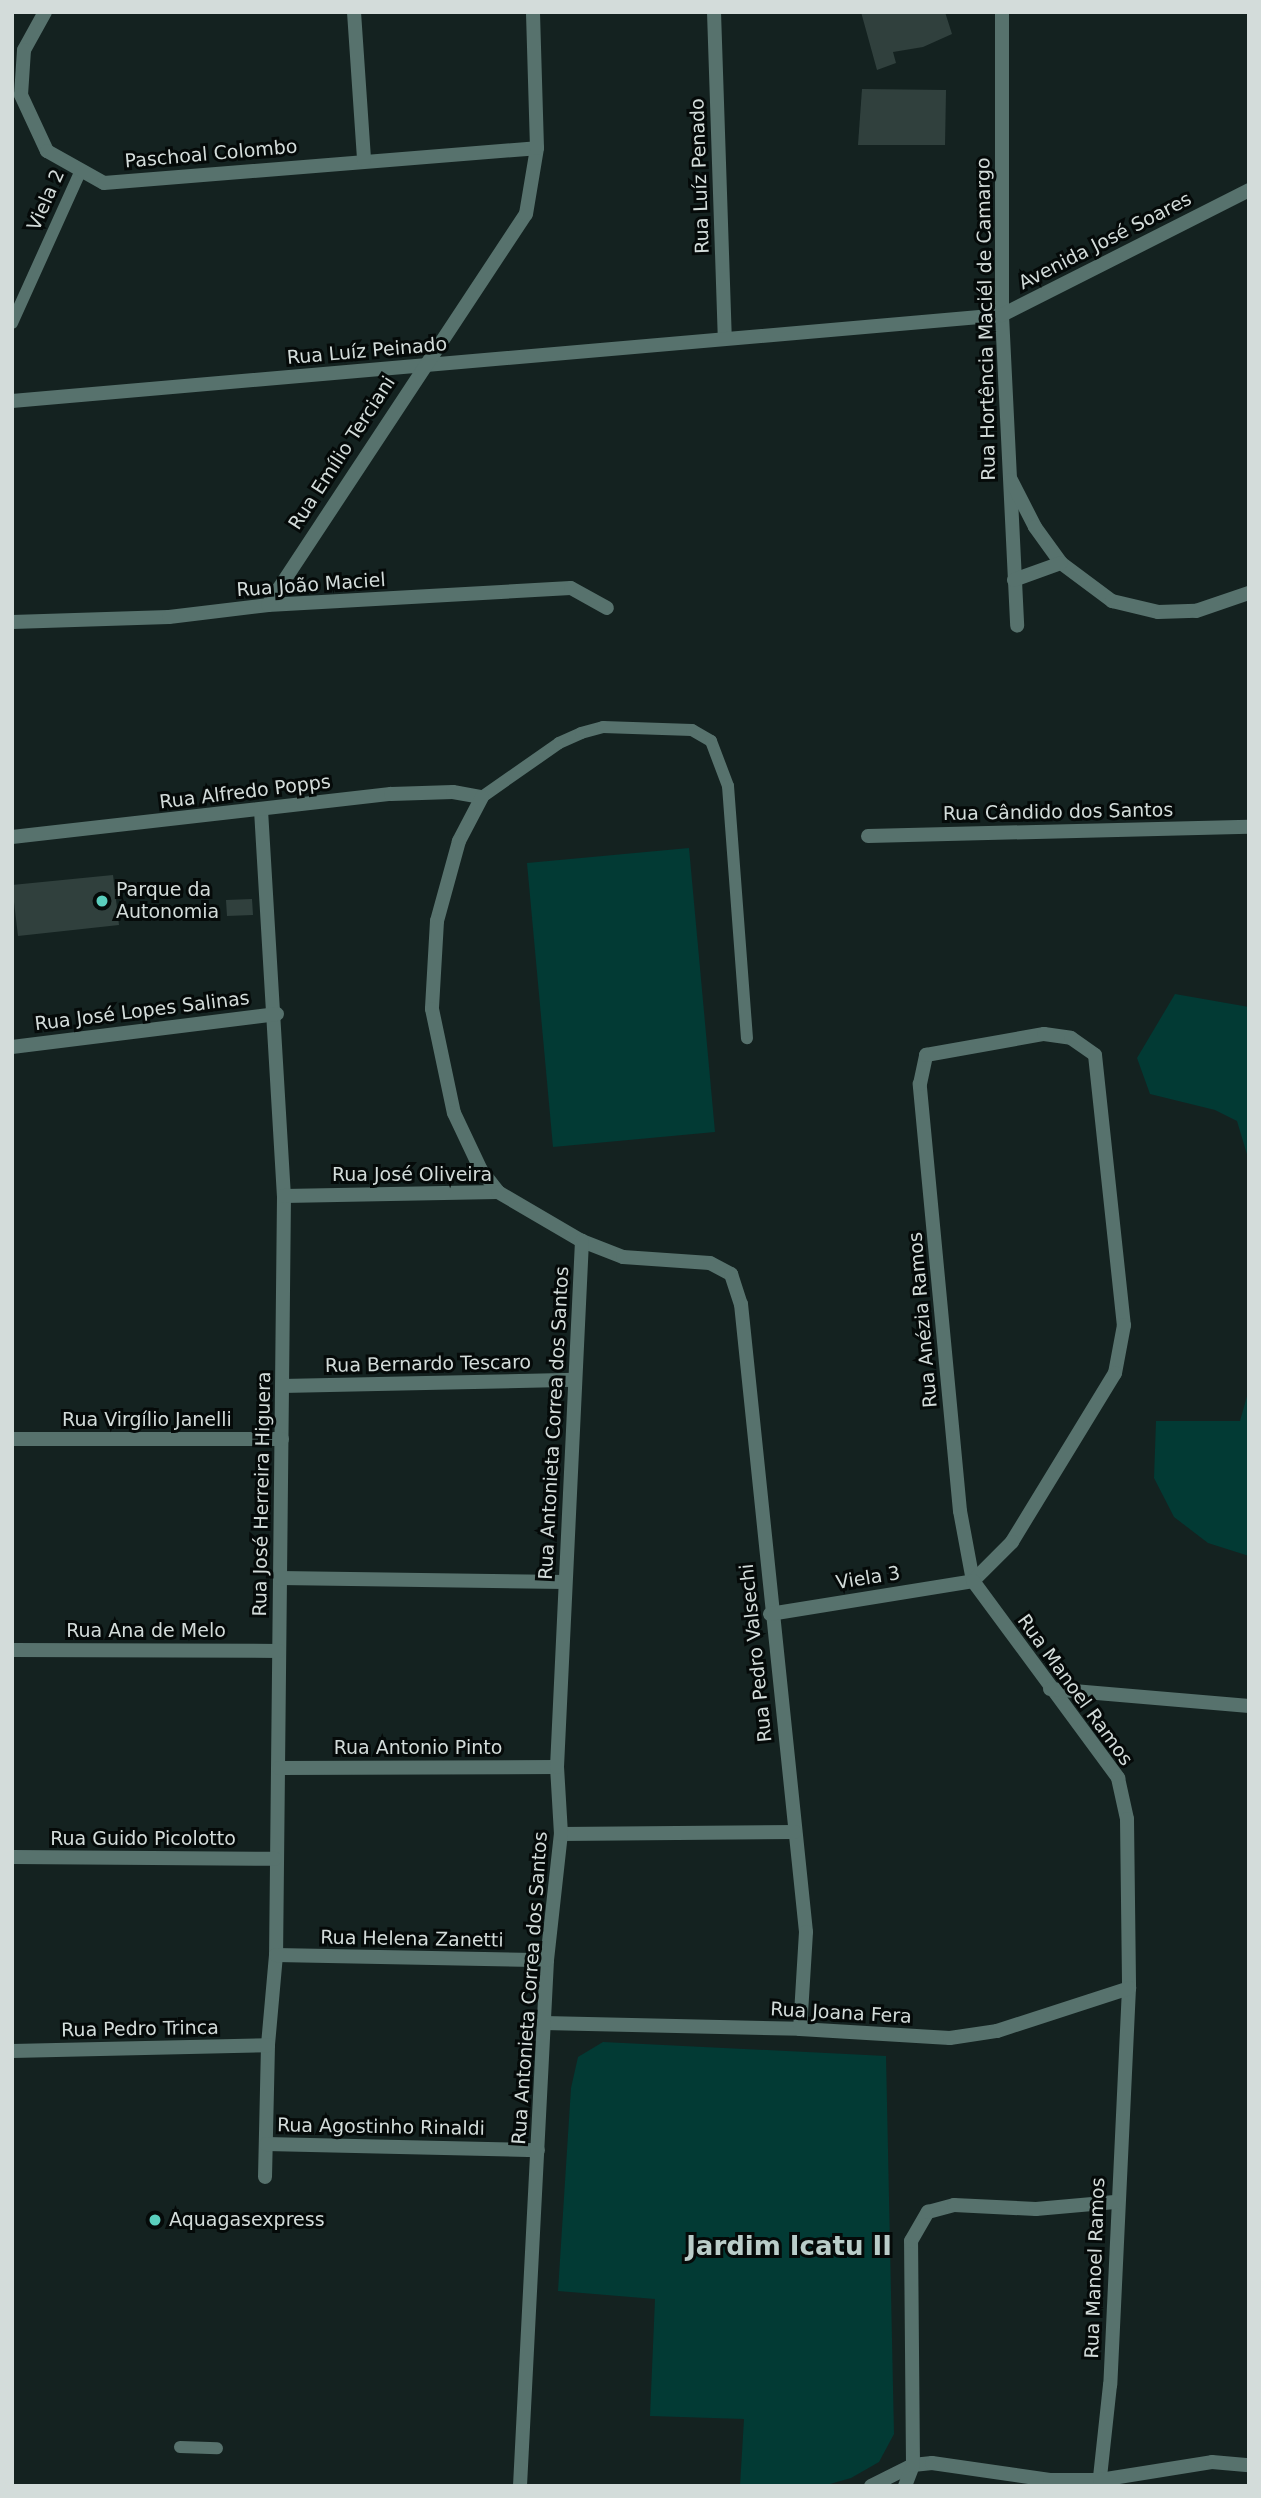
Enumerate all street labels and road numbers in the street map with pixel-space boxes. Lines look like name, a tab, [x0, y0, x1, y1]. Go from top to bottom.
street label: Rua Luíz Penado	[686, 98, 714, 254]
street label: Paschoal Colombo	[124, 135, 298, 173]
street label: Rua Hortência Maciél de Camargo	[972, 157, 1000, 481]
street label: Viela 2	[22, 166, 70, 234]
street label: Avenida José Soares	[1015, 187, 1195, 295]
street label: Rua Luíz Peinado	[286, 333, 448, 369]
street label: Rua Emílio Terciani	[284, 372, 400, 534]
street label: Rua João Maciel	[236, 568, 386, 602]
street label: Rua Alfredo Popps	[158, 770, 332, 814]
street label: Rua Cândido dos Santos	[943, 799, 1173, 825]
street label: Rua José Lopes Salinas	[33, 987, 251, 1035]
street label: Rua José Oliveira	[332, 1164, 492, 1186]
street label: Rua Anézia Ramos	[904, 1231, 942, 1409]
street label: Rua Antonieta Correa dos Santos	[534, 1266, 574, 1580]
street label: Rua Bernardo Tescaro	[325, 1351, 531, 1377]
street label: Rua José Herreira Higuera	[248, 1371, 276, 1617]
street label: Rua Virgílio Janelli	[62, 1409, 232, 1431]
street label: Viela 3	[834, 1562, 902, 1594]
street label: Rua Pedro Valsechi	[735, 1563, 777, 1743]
street label: Rua Manoel Ramos	[1013, 1610, 1137, 1770]
street label: Rua Ana de Melo	[66, 1620, 226, 1642]
street label: Rua Antonio Pinto	[334, 1737, 502, 1759]
street label: Rua Guido Picolotto	[50, 1828, 236, 1850]
street label: Rua Antonieta Correa dos Santos	[508, 1831, 552, 2145]
street label: Rua Helena Zanetti	[320, 1926, 504, 1952]
street label: Rua Joana Fera	[770, 1998, 912, 2028]
street label: Rua Pedro Trinca	[61, 2016, 219, 2042]
street label: Rua Agostinho Rinaldi	[277, 2114, 485, 2140]
street label: Rua Manoel Ramos	[1080, 2177, 1110, 2359]

